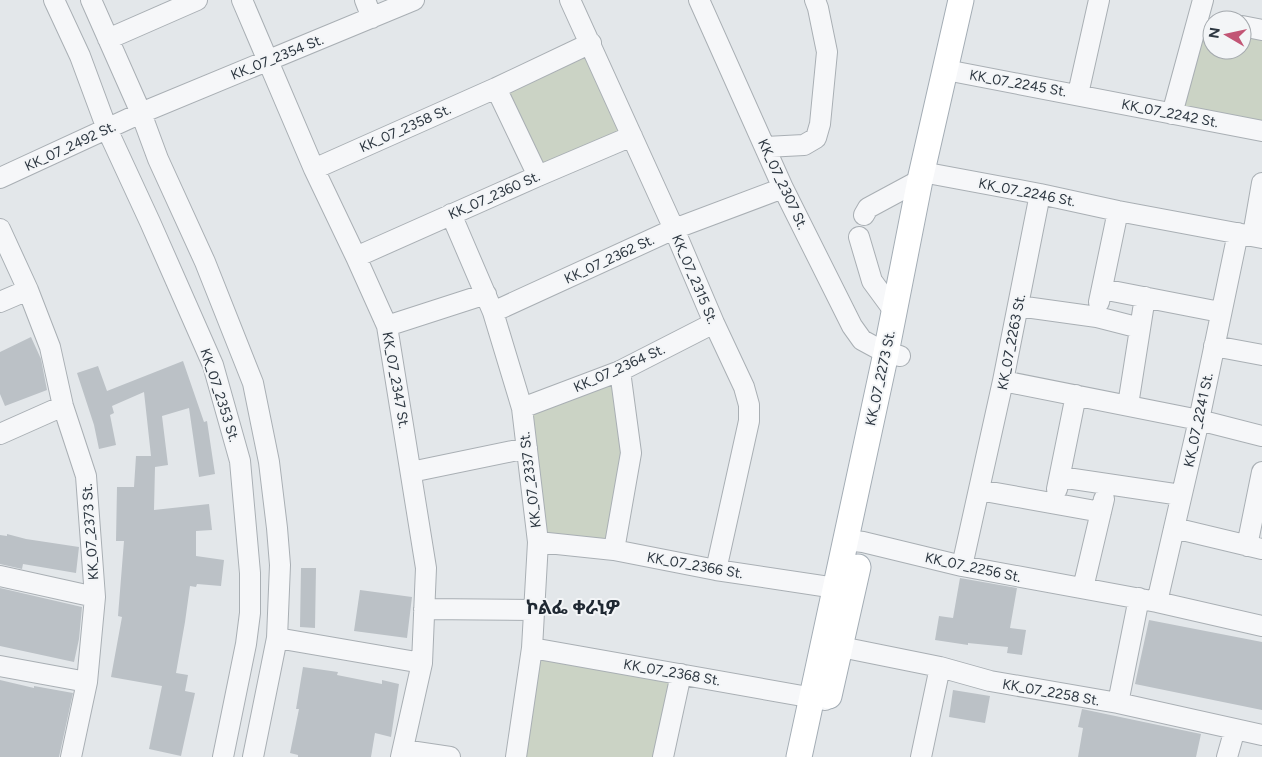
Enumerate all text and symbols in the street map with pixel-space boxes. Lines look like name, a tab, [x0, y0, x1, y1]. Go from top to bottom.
north arrow	[1202, 10, 1252, 60]
text: N	[1205, 26, 1224, 40]
street label: KK_07_2354 St.	[228, 31, 326, 84]
street label: KK_07_2245 St.	[968, 67, 1068, 100]
street label: KK_07_2242 St.	[1120, 96, 1220, 131]
street label: KK_07_2358 St.	[357, 101, 454, 156]
street label: KK_07_2492 St.	[22, 118, 118, 175]
street label: KK_07_2307 St.	[754, 136, 811, 232]
street label: KK_07_2360 St.	[446, 168, 543, 223]
street label: KK_07_2246 St.	[977, 175, 1077, 210]
street label: KK_07_2362 St.	[562, 231, 657, 288]
street label: KK_07_2315 St.	[668, 232, 721, 326]
street label: KK_07_2263 St.	[994, 293, 1029, 391]
street label: KK_07_2273 St.	[862, 329, 899, 427]
street label: KK_07_2347 St.	[379, 330, 412, 430]
street label: KK_07_2364 St.	[571, 341, 668, 396]
street label: KK_07_2353 St.	[196, 346, 243, 444]
street label: KK_07_2241 St.	[1180, 371, 1217, 469]
street label: KK_07_2337 St.	[516, 431, 545, 529]
street label: KK_07_2373 St.	[79, 483, 102, 581]
street label: KK_07_2366 St.	[645, 549, 744, 582]
street label: KK_07_2256 St.	[923, 549, 1023, 586]
district label: ኮልፌ ቀራኒዎ	[526, 596, 620, 619]
street label: KK_07_2368 St.	[622, 656, 722, 689]
street label: KK_07_2258 St.	[1001, 676, 1101, 709]

